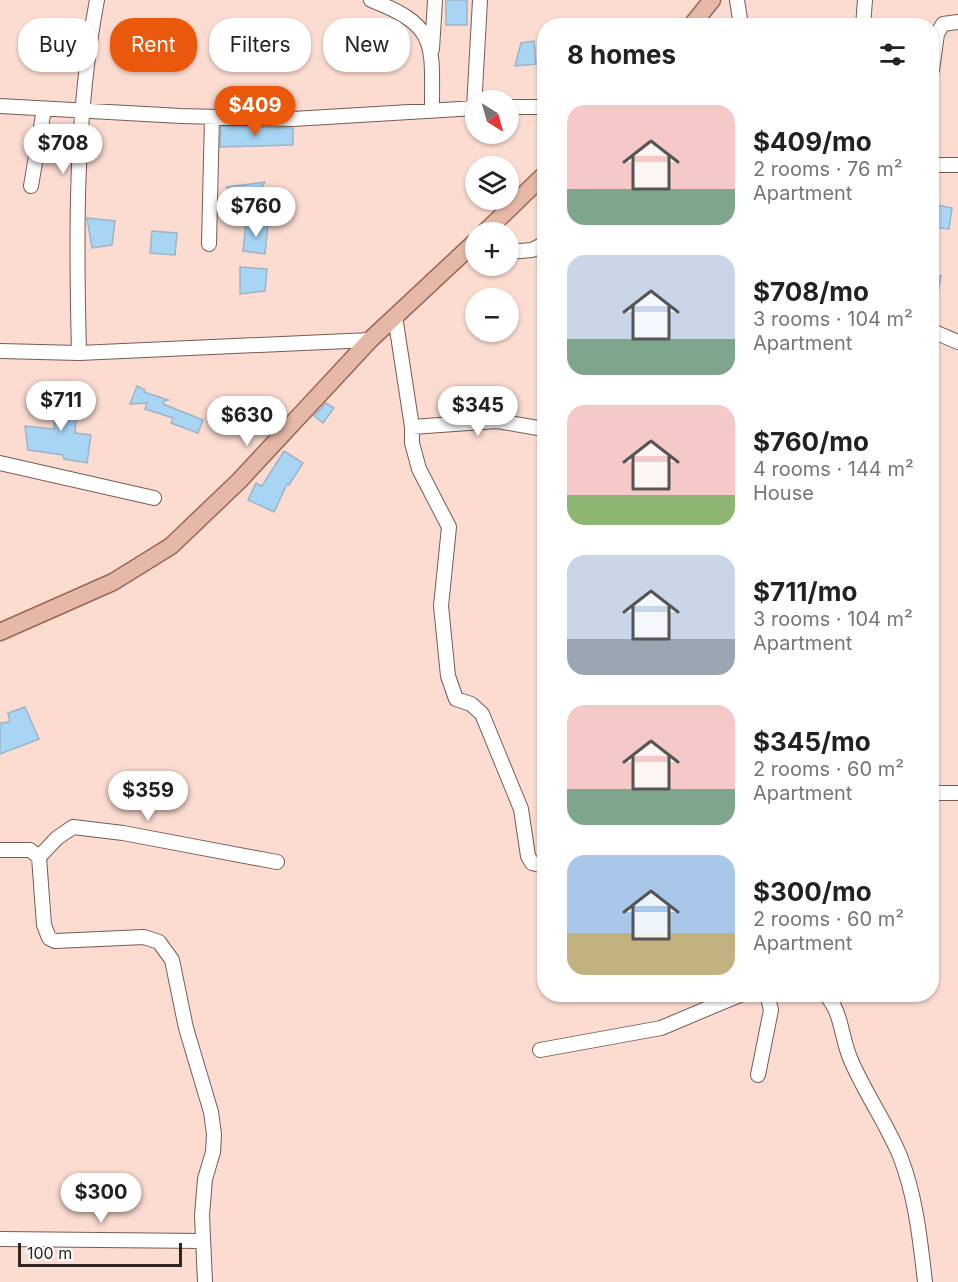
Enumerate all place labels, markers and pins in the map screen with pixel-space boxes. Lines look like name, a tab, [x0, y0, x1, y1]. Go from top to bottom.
pin: $409	[219, 86, 291, 137]
pin: $708	[27, 124, 99, 175]
pin: $760	[220, 187, 292, 238]
pin: $711	[25, 381, 97, 432]
pin: $345	[442, 386, 514, 437]
pin: $630	[211, 396, 283, 447]
pin: $359	[112, 771, 184, 822]
pin: $300	[65, 1173, 137, 1224]

